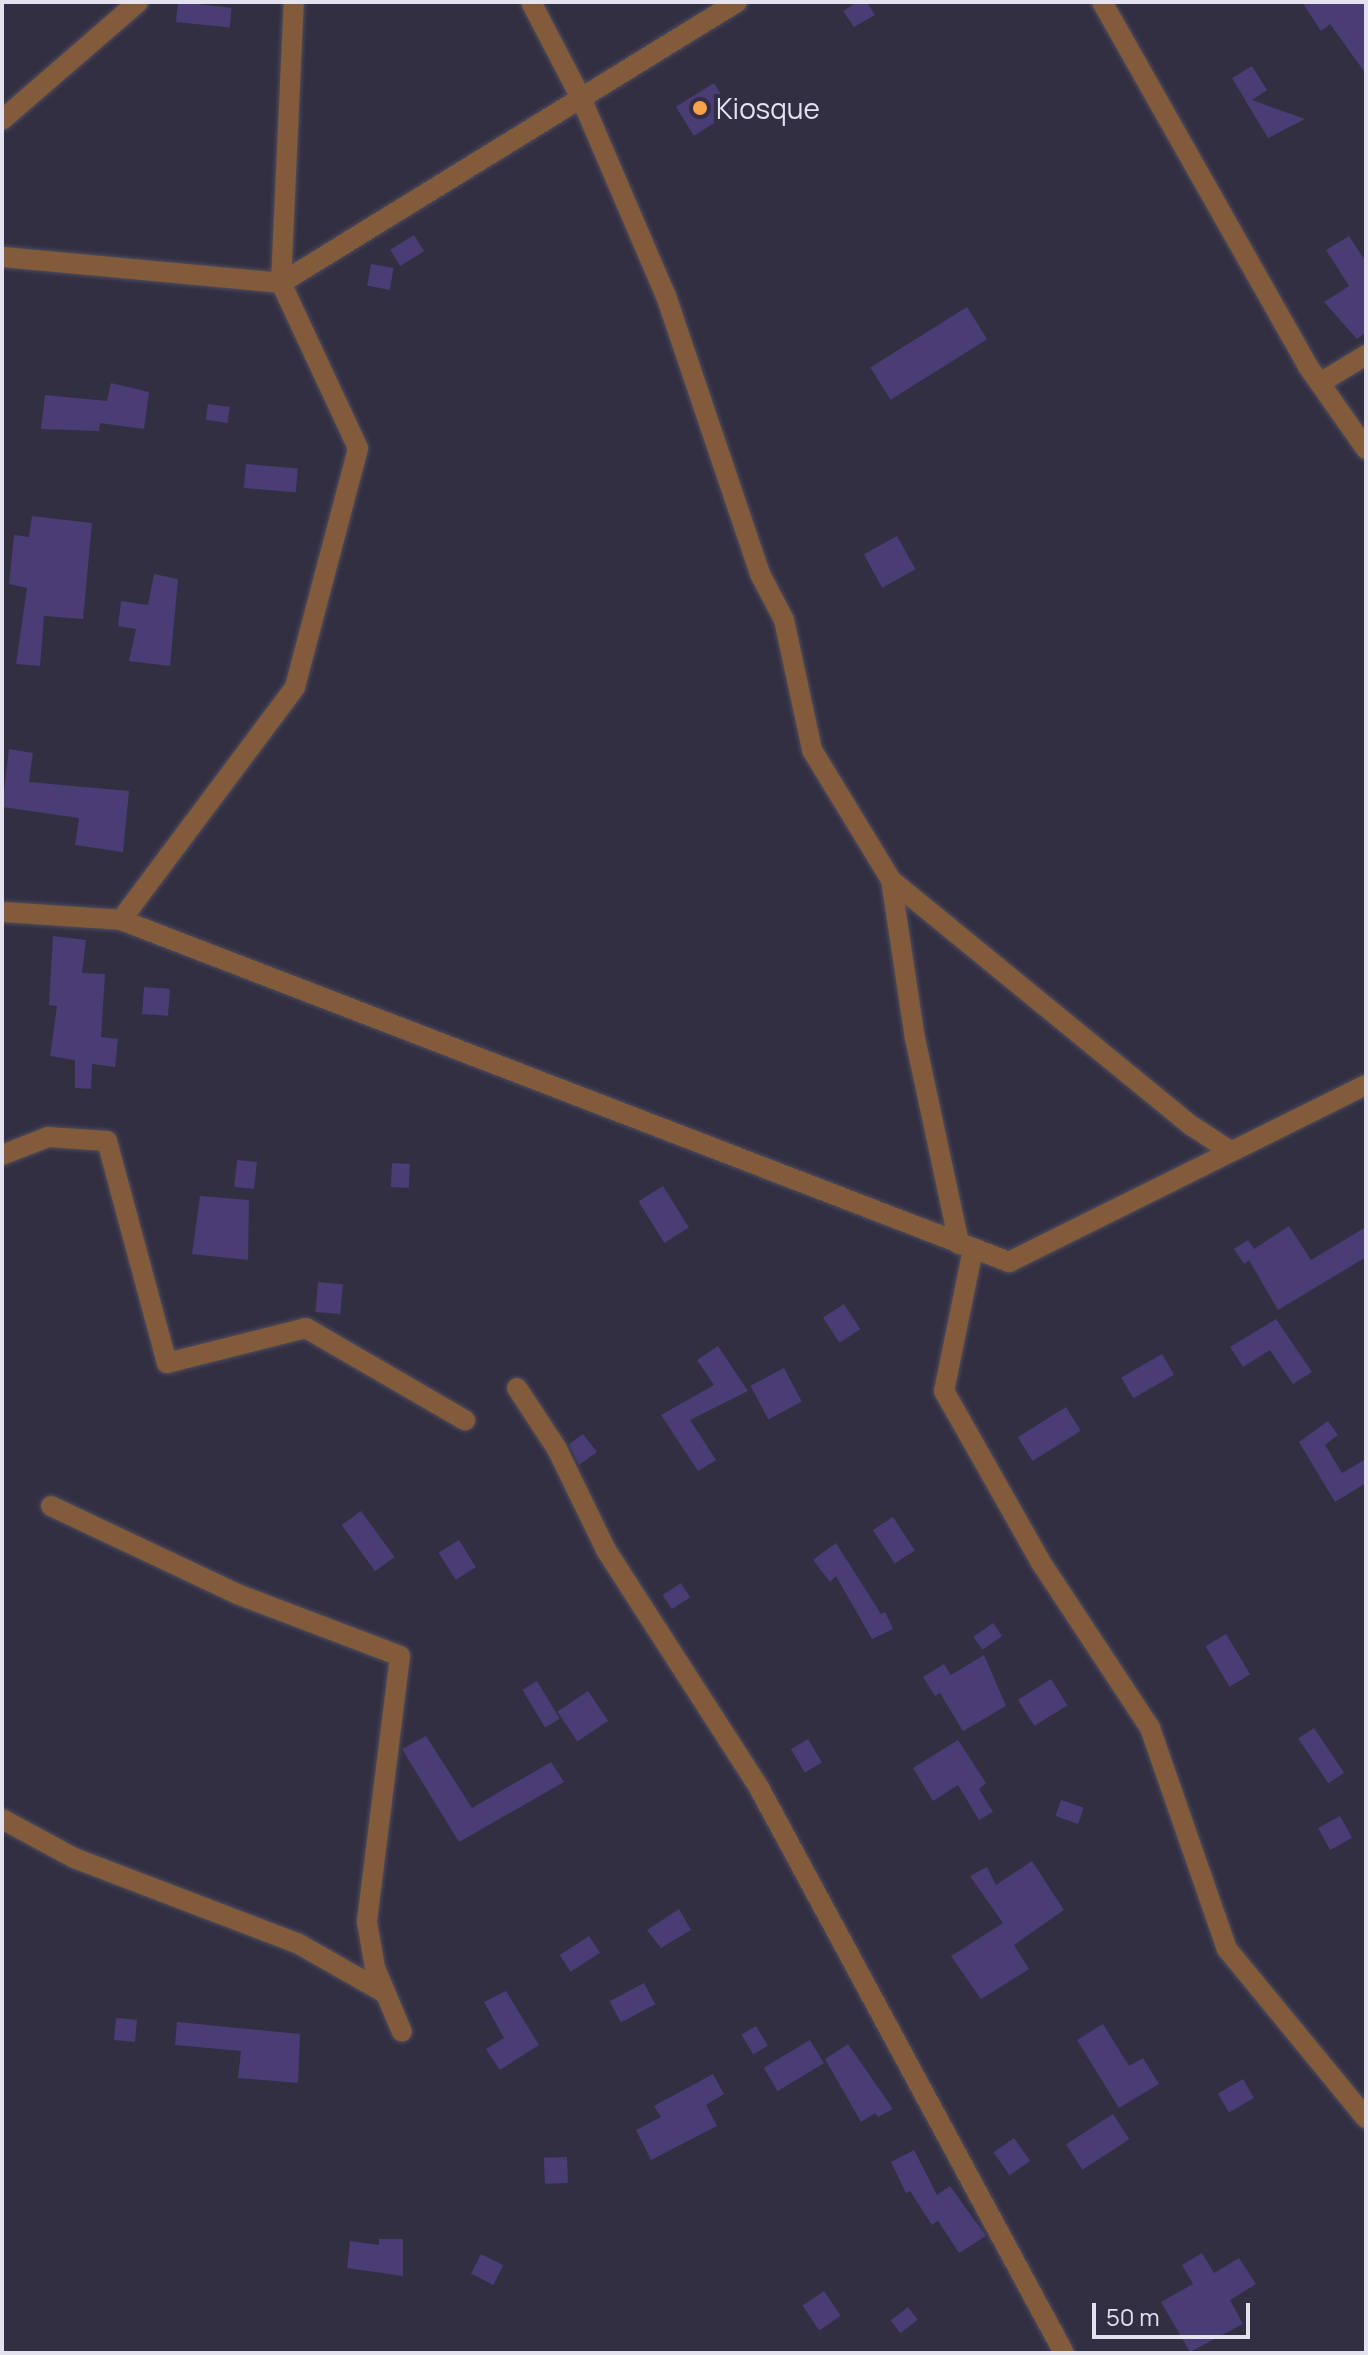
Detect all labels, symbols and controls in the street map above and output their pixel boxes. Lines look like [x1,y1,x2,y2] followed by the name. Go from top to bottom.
[716,91,820,125] place label: Kiosque
[691,99,709,117] marker: Kiosque
[1096,2287,1254,2337] scale bar
[1106,2300,1160,2333] text: 50 m

